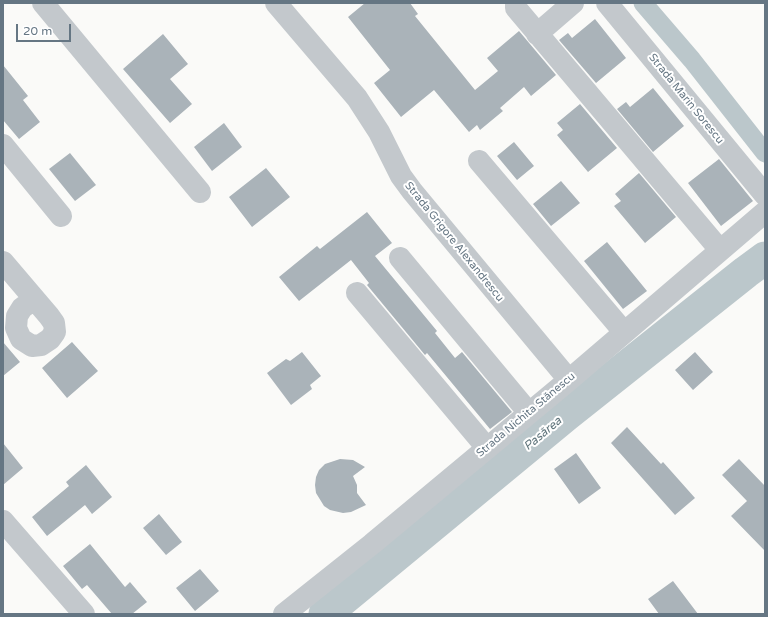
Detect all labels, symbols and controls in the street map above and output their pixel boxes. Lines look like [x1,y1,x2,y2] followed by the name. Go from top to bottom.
[18,16,73,42] scale bar
[23,24,52,38] text: 20 m
[646,51,726,147] street label: Strada Marin Sorescu
[402,180,506,304] street label: Strada Grigore Alexandrescu
[474,370,578,460] street label: Strada Nichita Stănescu
[521,414,565,454] water label: Pasărea

